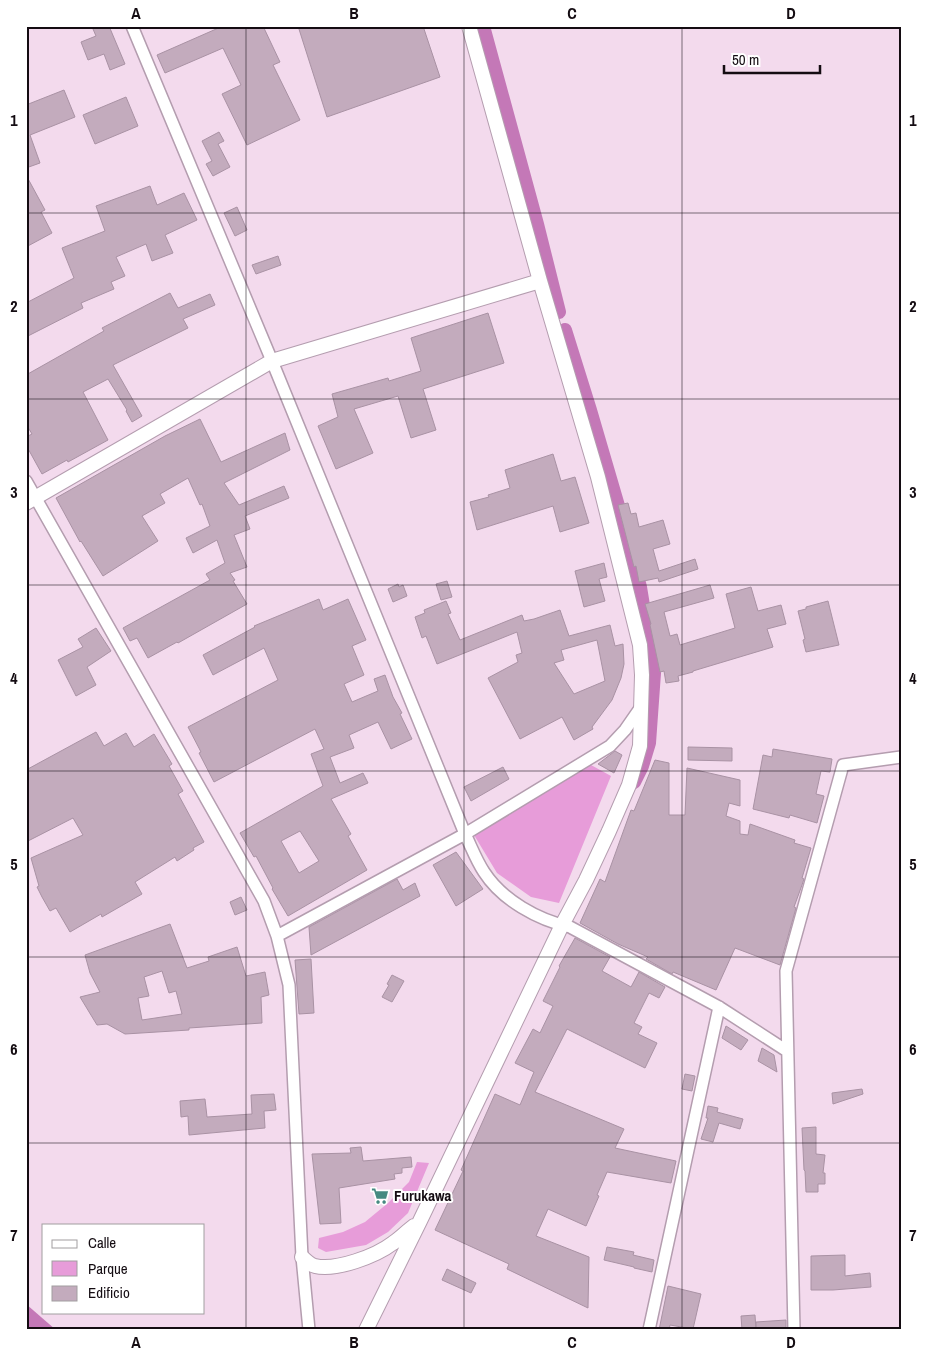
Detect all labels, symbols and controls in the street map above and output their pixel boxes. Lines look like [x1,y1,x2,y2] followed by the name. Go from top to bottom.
[131,2,141,24] text: A
[349,2,359,24] text: B
[567,2,577,24] text: C
[786,2,796,24] text: D
[724,42,821,74] scale bar
[732,49,759,70] text: 50 m
[10,109,18,131] text: 1
[909,109,917,131] text: 1
[10,295,18,317] text: 2
[909,295,917,317] text: 2
[10,481,18,503] text: 3
[909,481,917,503] text: 3
[10,667,18,689] text: 4
[909,667,917,689] text: 4
[10,853,18,875] text: 5
[909,853,917,875] text: 5
[10,1038,18,1060] text: 6
[909,1038,917,1060] text: 6
[394,1185,452,1206] place label: Furukawa
[370,1186,390,1206] supermarket icon: Furukawa
[10,1224,18,1246] text: 7
[42,1224,205,1314] legend
[909,1224,917,1246] text: 7
[88,1232,116,1253] text: Calle
[88,1258,128,1279] text: Parque
[88,1282,130,1303] text: Edificio
[131,1331,141,1353] text: A
[349,1331,359,1353] text: B
[567,1331,577,1353] text: C
[786,1331,796,1353] text: D

